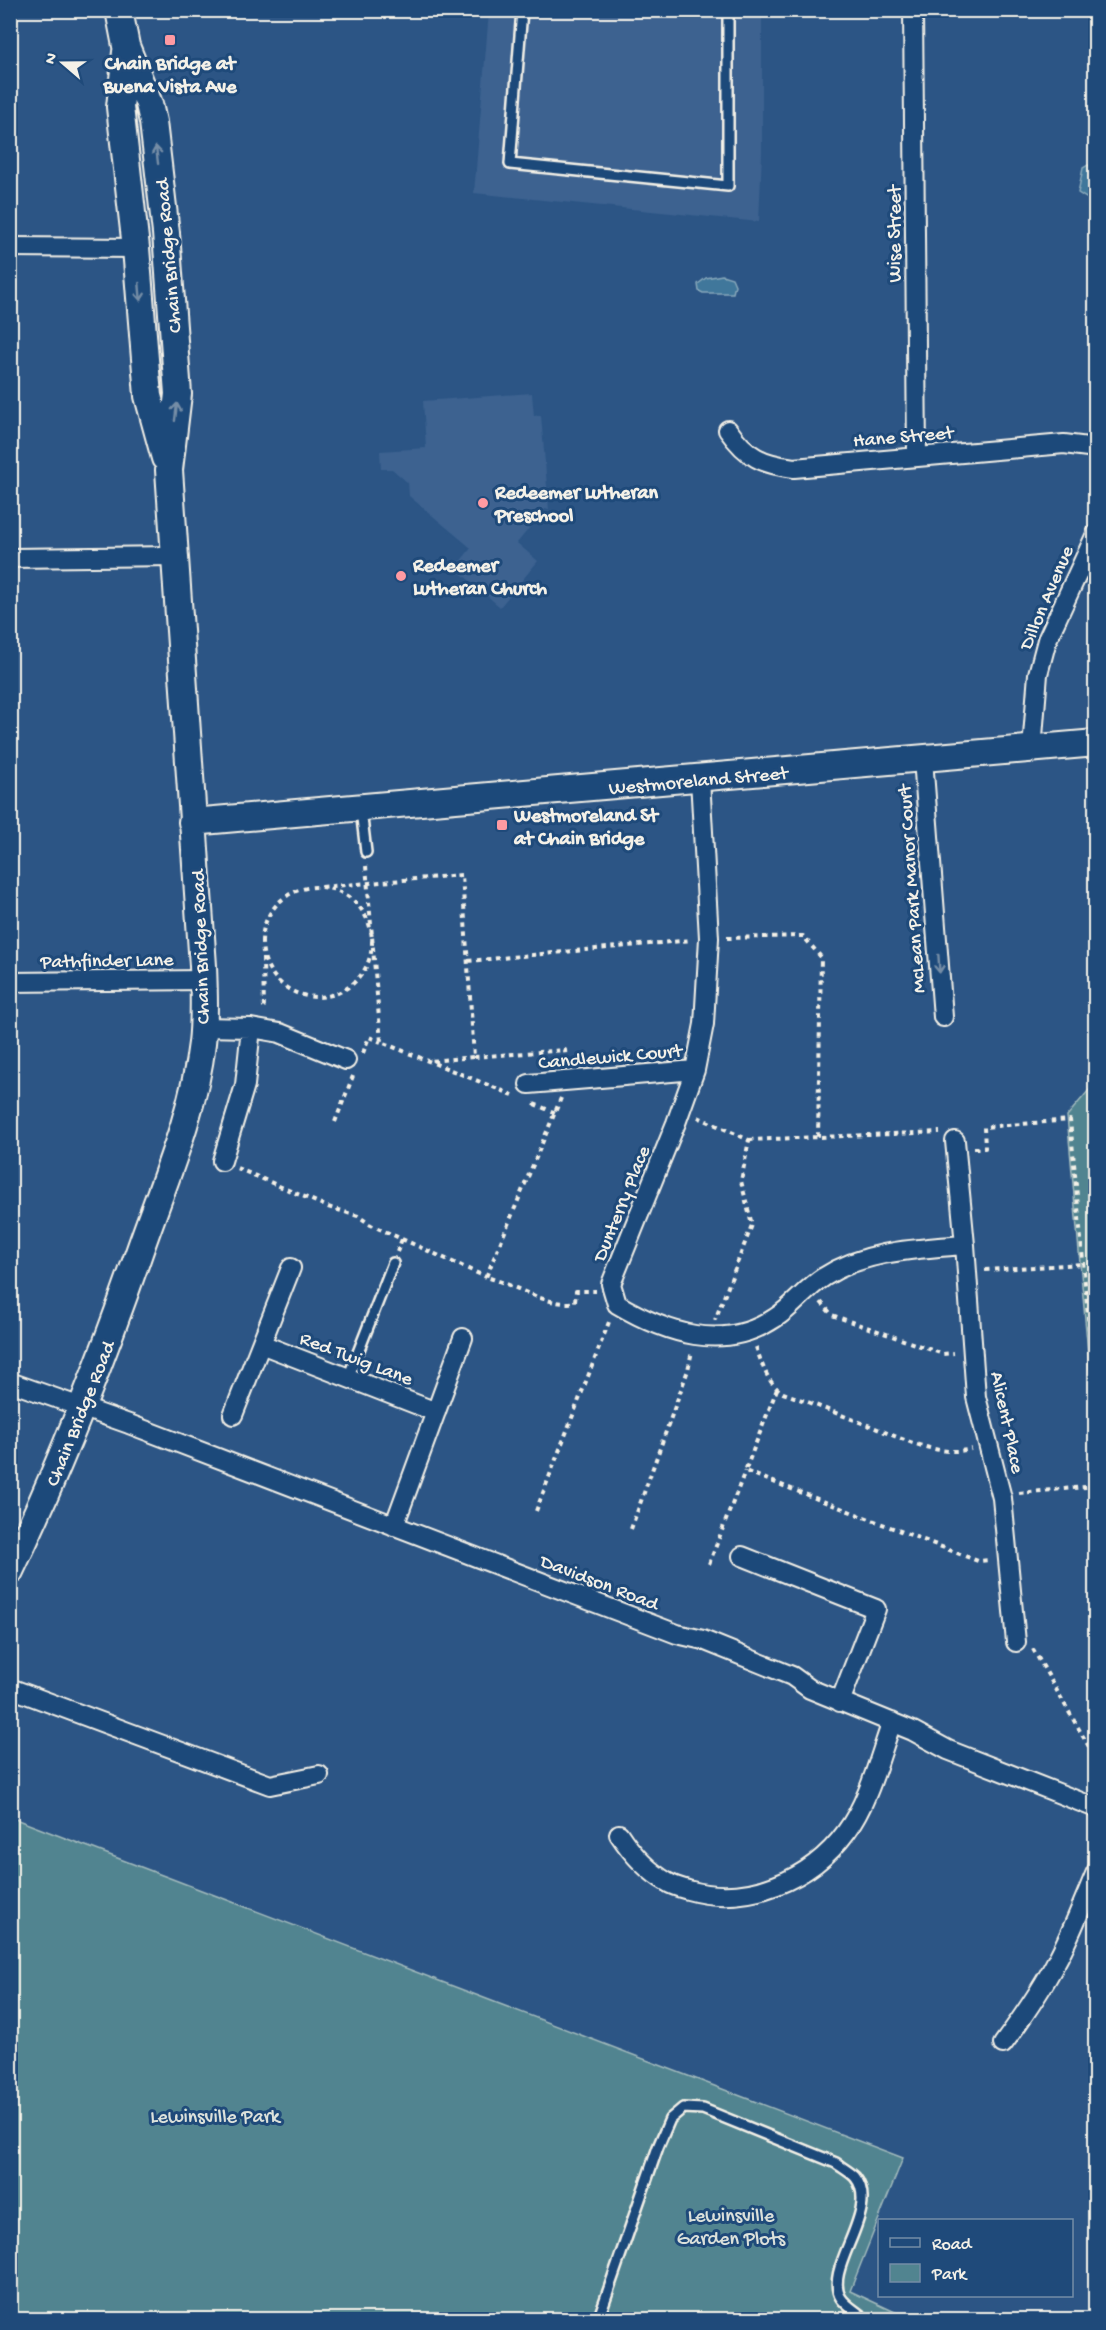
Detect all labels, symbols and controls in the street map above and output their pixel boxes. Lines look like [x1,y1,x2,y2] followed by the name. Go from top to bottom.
[33,33,93,93] north arrow
[163,33,177,47] marker: Chain Bridge at Buena Vista Ave
[41,50,63,67] text: N
[102,54,237,100] place label: Chain Bridge at Buena Vista Ave
[151,145,162,165] one-way arrow
[152,175,189,334] street label: Chain Bridge Road
[885,184,908,283] street label: Wise Street
[135,282,146,302] one-way arrow
[171,402,182,422] one-way arrow
[852,422,956,454] street label: Hane Street
[494,483,659,529] place label: Redeemer Lutheran Preschool
[476,496,490,510] marker: Redeemer Lutheran Preschool
[1015,542,1081,656] street label: Dillon Avenue
[412,556,547,602] place label: Redeemer Lutheran Church
[394,569,408,583] marker: Redeemer Lutheran Church
[608,763,791,802] street label: Westmoreland Street
[895,782,932,994] street label: McLean Park Manor Court
[513,806,660,852] place label: Westmoreland St at Chain Bridge
[495,818,509,832] marker: Westmoreland St at Chain Bridge
[188,867,217,1025] street label: Chain Bridge Road
[39,950,174,975] street label: Pathfinder Lane
[934,953,945,973] one-way arrow
[538,1041,685,1076] street label: Candlewick Court
[589,1142,657,1267] street label: Dunterry Place
[296,1328,416,1393] street label: Red Twig Lane
[43,1336,123,1490] street label: Chain Bridge Road
[984,1370,1028,1477] street label: Alicent Place
[535,1550,663,1618] street label: Davidson Road
[150,2107,282,2130] park label: Lewinsville Park
[677,2206,786,2252] park label: Lewinsville Garden Plots
[878,2219,1073,2297] legend
[932,2235,973,2256] text: Road
[931,2265,968,2286] text: Park

